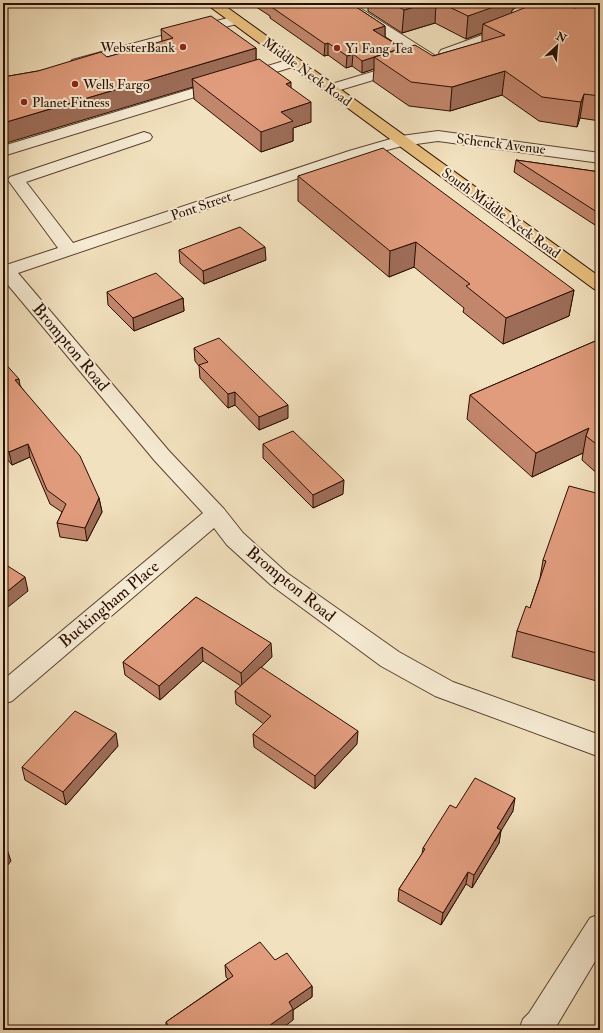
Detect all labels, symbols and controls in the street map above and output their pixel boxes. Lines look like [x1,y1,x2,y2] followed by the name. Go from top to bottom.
[537,26,577,66] north arrow
[553,29,569,46] text: N
[259,34,355,110] street label: Middle Neck Road
[99,39,175,56] place label: WebsterBank
[345,40,413,57] place label: Yi Fang Tea
[178,42,188,52] marker: WebsterBank
[332,43,342,53] marker: Yi Fang Tea
[82,76,150,93] place label: Wells Fargo
[70,79,80,89] marker: Wells Fargo
[32,94,110,111] place label: Planet Fitness
[19,97,29,107] marker: Planet Fitness
[455,130,547,158] street label: Schenck Avenue
[438,164,564,262] street label: South Middle Neck Road
[168,188,234,224] street label: Pont Street
[27,299,114,397] street label: Brompton Road
[241,542,340,628] street label: Brompton Road
[55,556,163,652] street label: Buckingham Place

